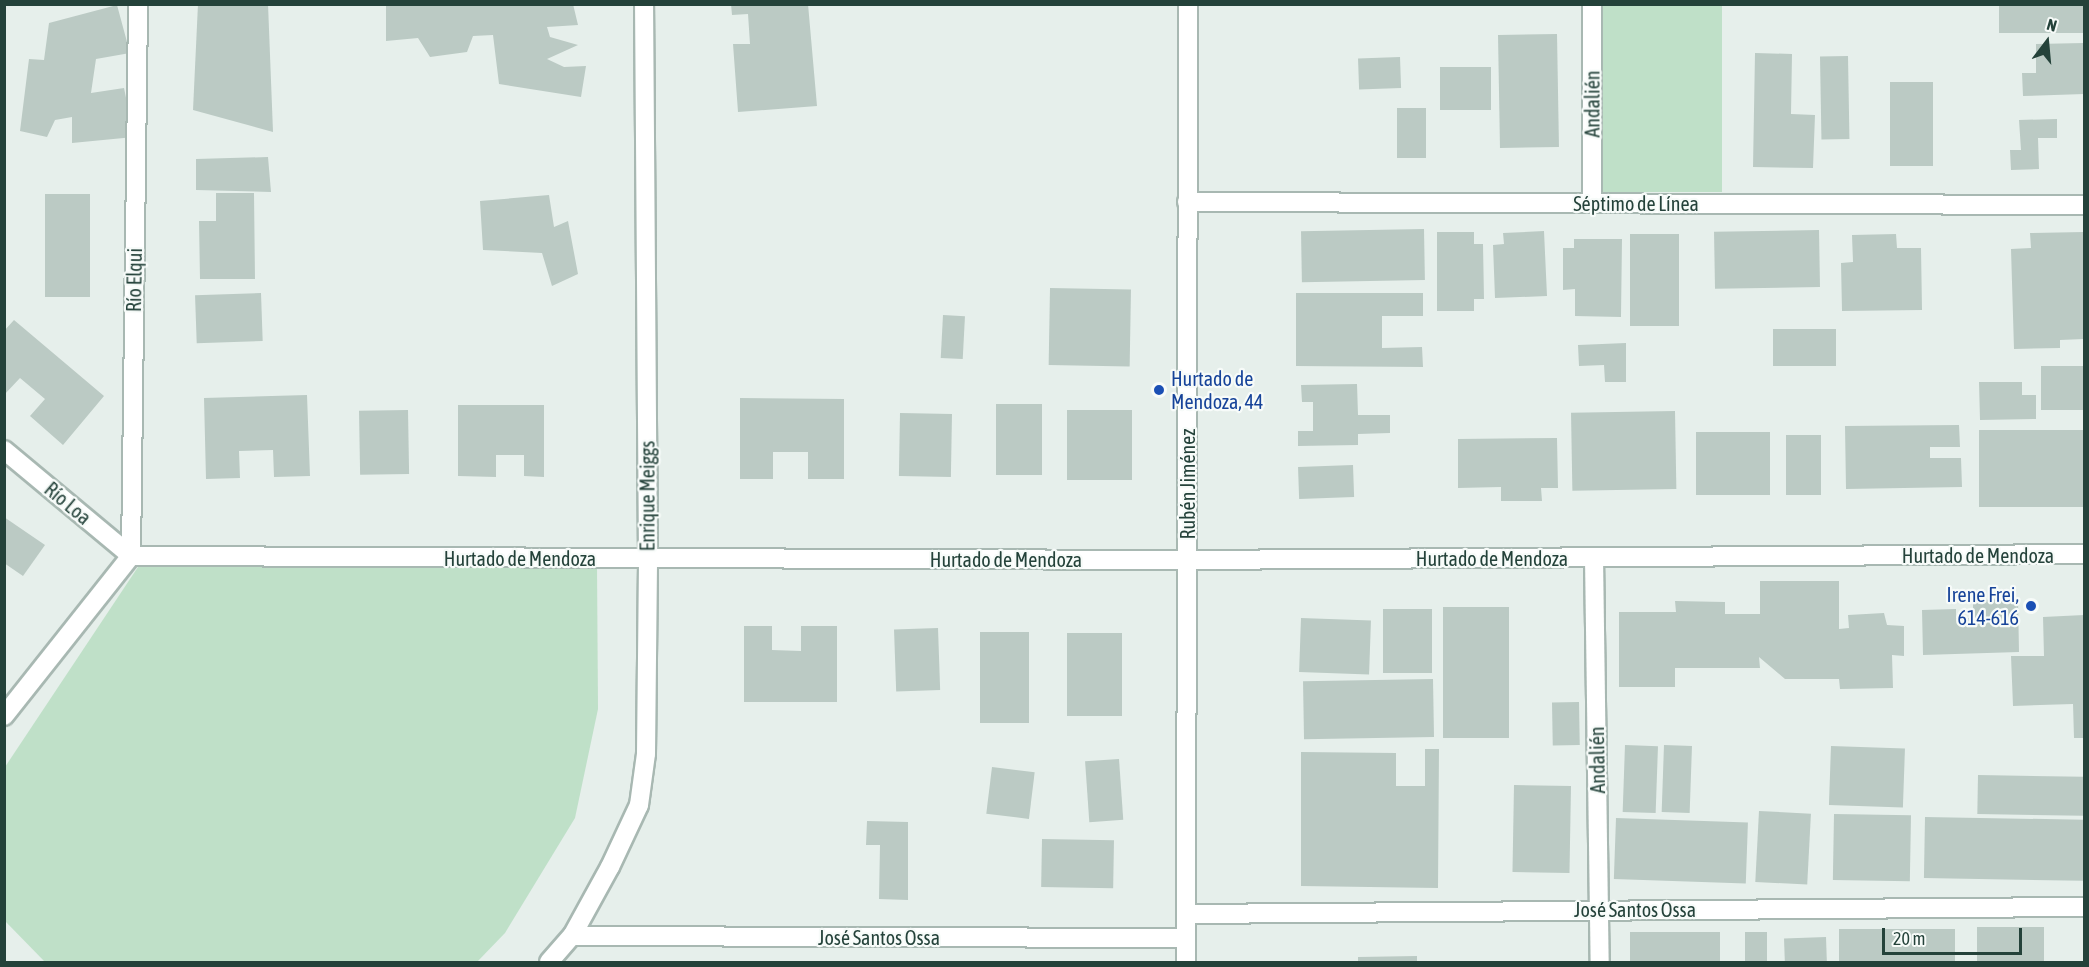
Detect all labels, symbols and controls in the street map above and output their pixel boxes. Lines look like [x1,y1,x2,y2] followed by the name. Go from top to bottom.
[2017,12,2077,72] north arrow
[2045,15,2059,35] text: N
[1580,71,1604,137] street label: Andalién
[1573,191,1699,215] street label: Séptimo de Línea
[121,248,147,312] street label: Río Elqui
[1171,366,1263,413] place label: Hurtado de Mendoza, 44
[1152,383,1166,397] marker: Hurtado de Mendoza, 44
[1175,428,1199,540] street label: Rubén Jiménez
[635,441,659,551] street label: Enrique Meiggs
[40,477,96,529] street label: Río Loa
[1902,543,2054,567] street label: Hurtado de Mendoza
[444,546,596,570] street label: Hurtado de Mendoza
[1416,546,1568,570] street label: Hurtado de Mendoza
[930,547,1082,571] street label: Hurtado de Mendoza
[1947,582,2019,629] place label: Irene Frei, 614-616
[2024,599,2038,613] marker: Irene Frei, 614-616
[1584,726,1610,794] street label: Andalién
[1574,897,1696,921] street label: José Santos Ossa
[1885,916,2024,954] scale bar
[818,925,940,949] street label: José Santos Ossa
[1893,928,1925,949] text: 20 m

